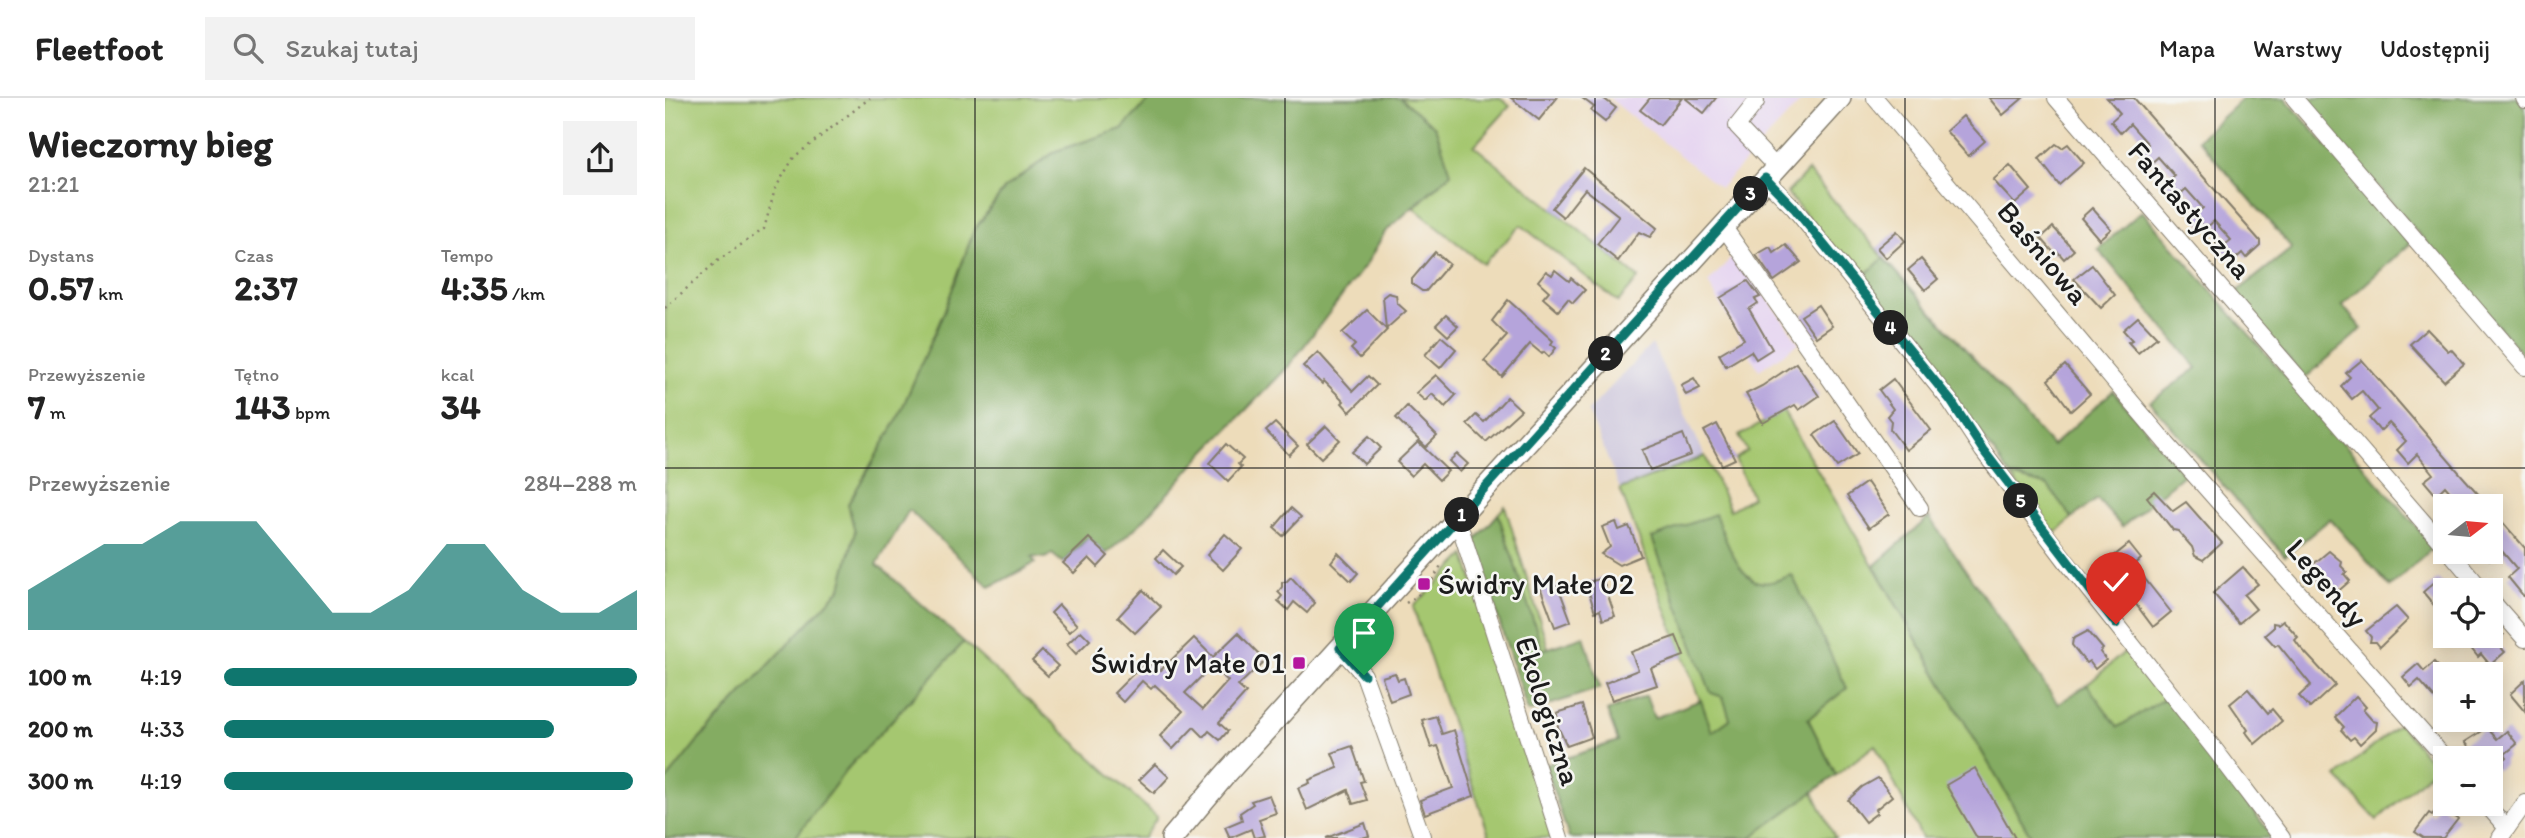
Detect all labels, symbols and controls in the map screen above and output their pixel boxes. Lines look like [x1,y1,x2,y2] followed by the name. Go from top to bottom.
[205,17,695,80] search box
[35,29,163,68] text: Fleetfoot
[229,29,267,67] icon: search
[285,32,419,64] text: Szukaj tutaj
[2159,34,2215,63] text: Mapa
[2253,34,2342,63] text: Warstwy
[2380,34,2490,63] text: Udostępnij
[28,121,273,167] text: Wieczorny bieg
[563,121,637,195] button: share
[2120,133,2261,287] street label: Fantastyczna
[28,170,79,198] text: 21:21
[1733,176,1769,212] pin: 3
[1745,182,1756,205] text: 3
[1989,193,2098,312] street label: Baśniowa
[28,244,94,267] text: Dystans
[234,244,274,267] text: Czas
[441,244,494,267] text: Tempo
[28,267,94,309] text: 0.57
[234,267,298,309] text: 2:37
[441,267,508,309] text: 4:35
[94,282,123,305] text: km
[508,282,545,305] text: /km
[1873,310,1909,345] pin: 4
[1885,316,1896,339] text: 4
[1588,336,1623,372] pin: 2
[1601,342,1611,365] text: 2
[28,363,146,386] text: Przewyższenie
[234,363,279,386] text: Tętno
[441,363,474,386] text: kcal
[28,386,45,428] text: 7
[234,386,291,428] text: 143
[441,386,481,428] text: 34
[45,401,66,424] text: m
[291,401,330,424] text: bpm
[28,469,170,497] text: Przewyższenie
[524,469,637,497] text: 284–288 m
[2003,484,2039,518] pin: 5
[2016,489,2025,512] text: 5
[2433,494,2503,564] north arrow
[2433,494,2503,816] map controls
[1445,498,1479,532] pin: 1
[1457,503,1466,526] text: 1
[2279,531,2376,635] street label: Legendy
[2086,552,2146,624] pin
[2097,563,2135,601] icon: check
[1438,565,1634,602] place label: Świdry Małe 02
[1416,576,1432,592] marker: Świdry Małe 02
[2433,578,2503,648] button: locate
[1334,603,1394,675] pin
[1345,614,1383,652] icon: arrive
[1507,632,1590,790] street label: Ekologiczna
[1091,644,1285,681] place label: Świdry Małe 01
[1291,655,1307,671] marker: Świdry Małe 01
[2433,662,2503,732] button: +
[28,663,92,691] text: 100 m
[140,663,182,691] text: 4:19
[28,715,93,743] text: 200 m
[140,715,185,743] text: 4:33
[2433,746,2503,816] button: −
[28,767,93,795] text: 300 m
[140,767,182,795] text: 4:19

